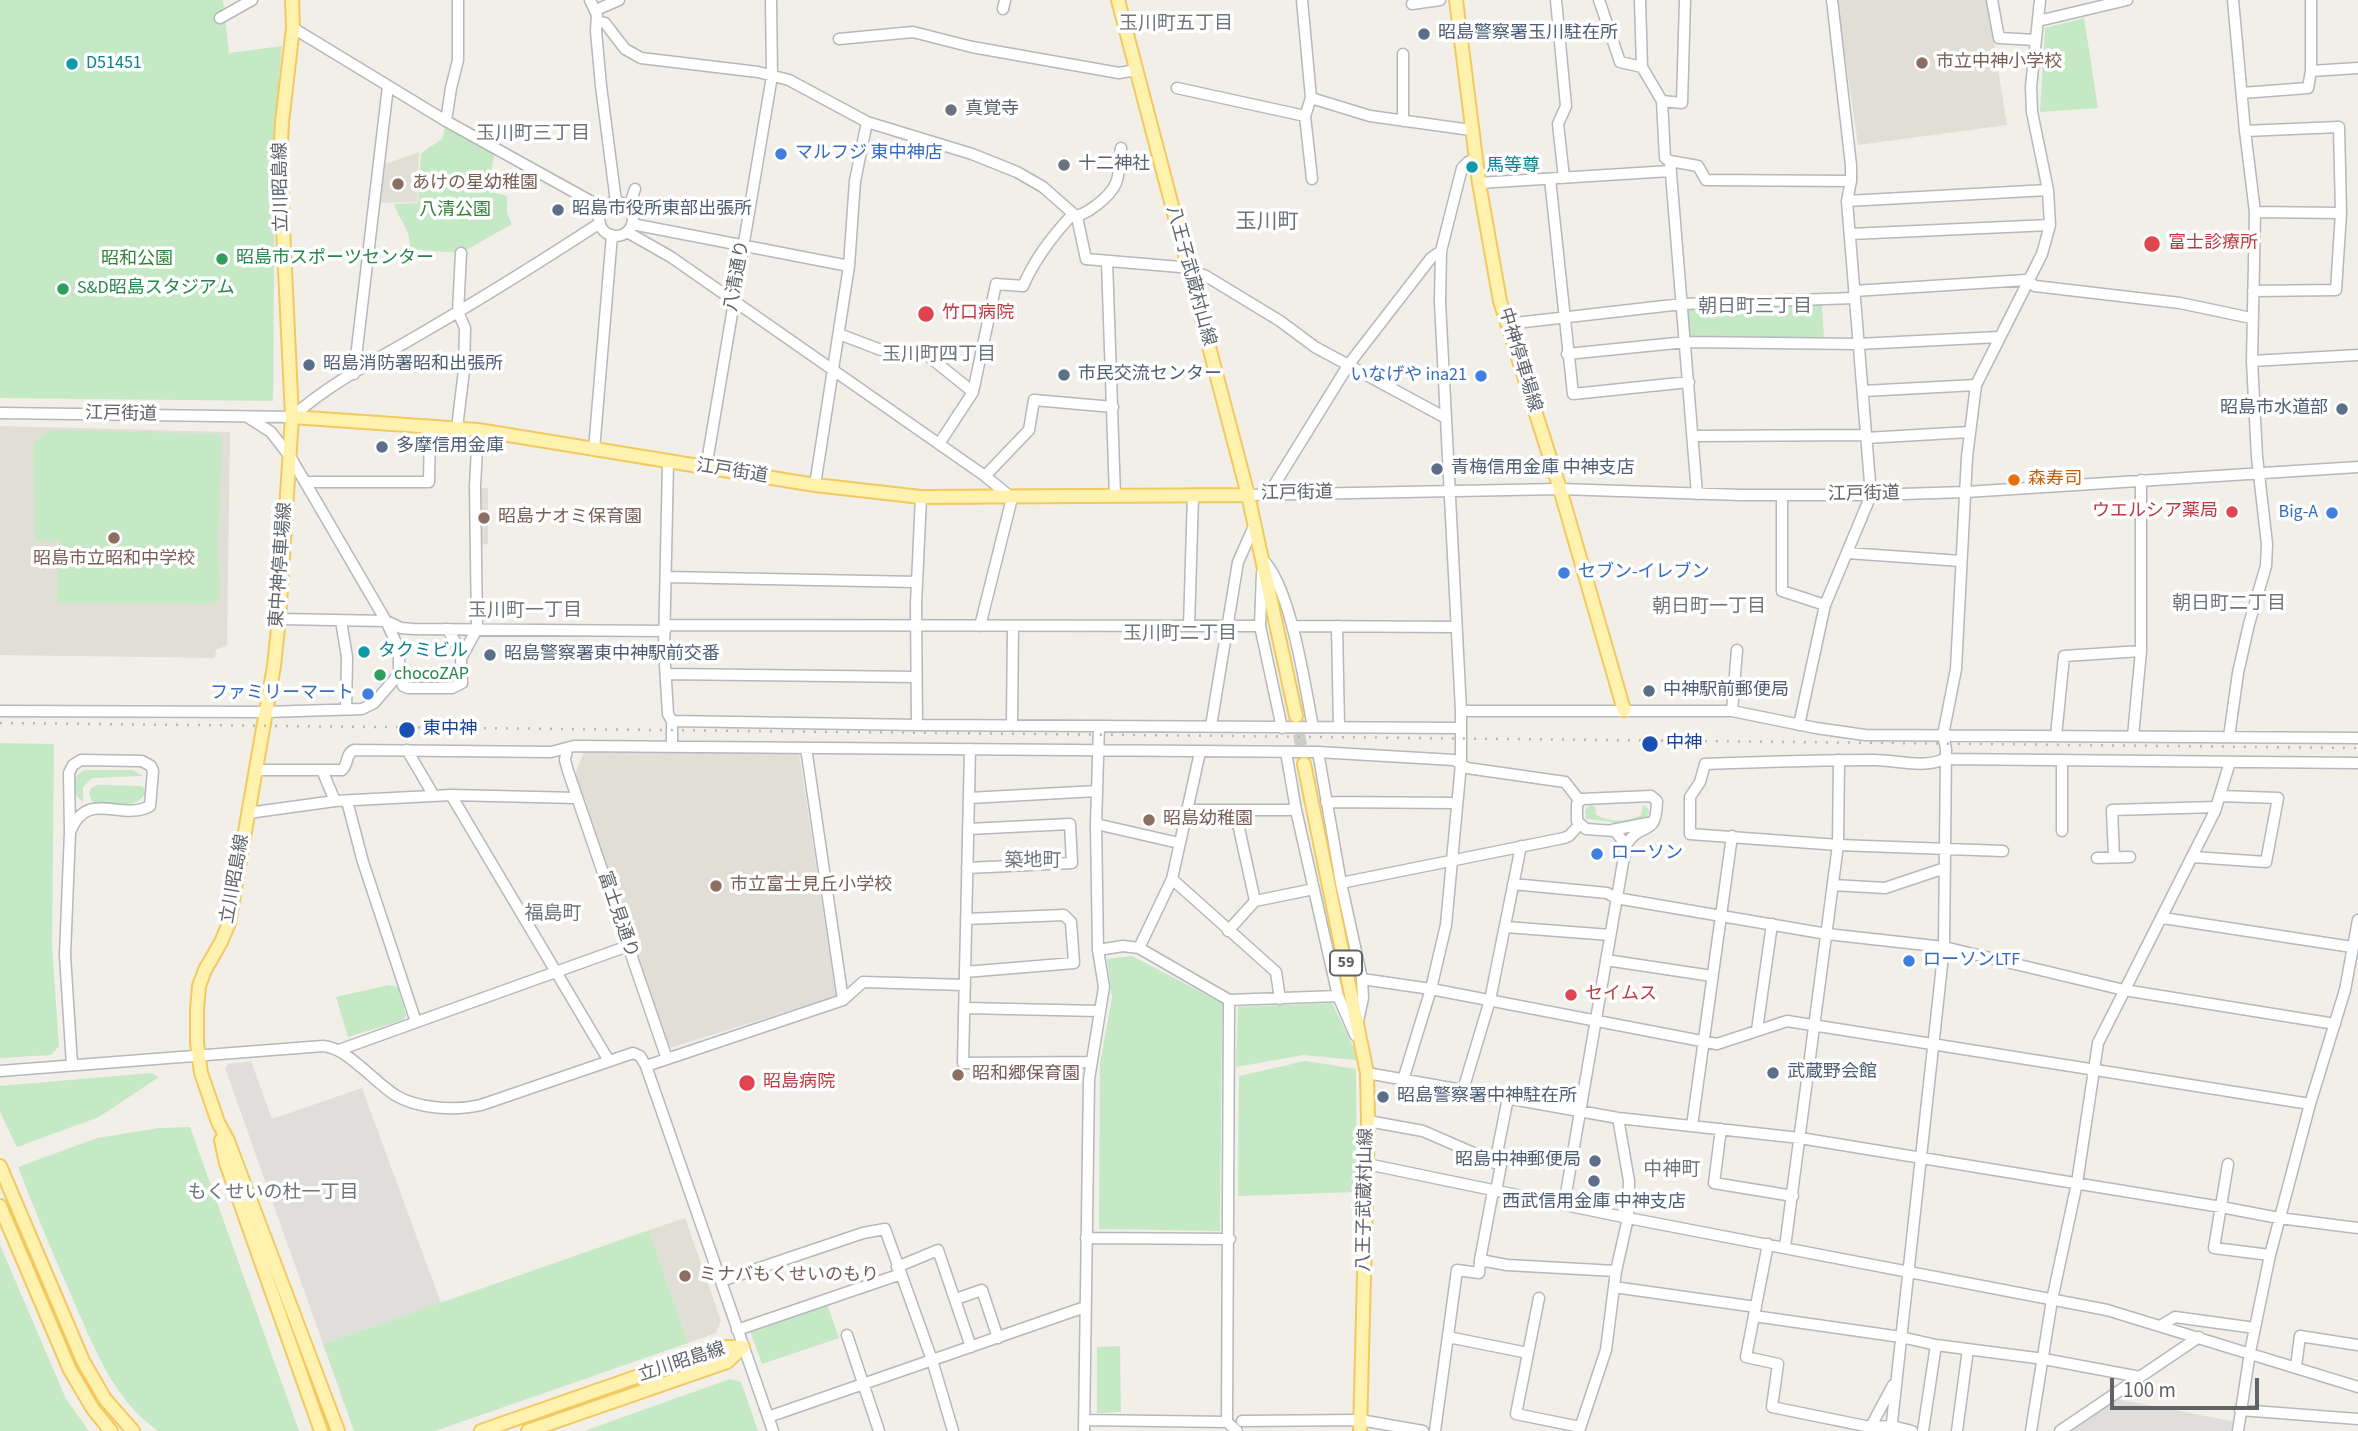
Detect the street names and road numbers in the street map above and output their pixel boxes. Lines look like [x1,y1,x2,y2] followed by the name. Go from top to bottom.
[270,142,294,232] street label: 立川昭島線
[1161,204,1219,348] street label: 八王子武蔵村山線
[721,239,755,313] street label: 八清通り
[1493,305,1545,415] street label: 中神停車場線
[85,404,157,426] street label: 江戸街道
[695,456,769,488] street label: 江戸街道
[1261,483,1333,505] street label: 江戸街道
[1828,484,1900,506] street label: 江戸街道
[267,501,297,629] street label: 東中神停車場線
[218,833,254,925] street label: 立川昭島線
[592,869,642,961] street label: 富士見通り
[1330,951,1362,976] road number: 59
[1354,1128,1378,1272] street label: 八王子武蔵村山線
[636,1339,728,1387] street label: 立川昭島線

